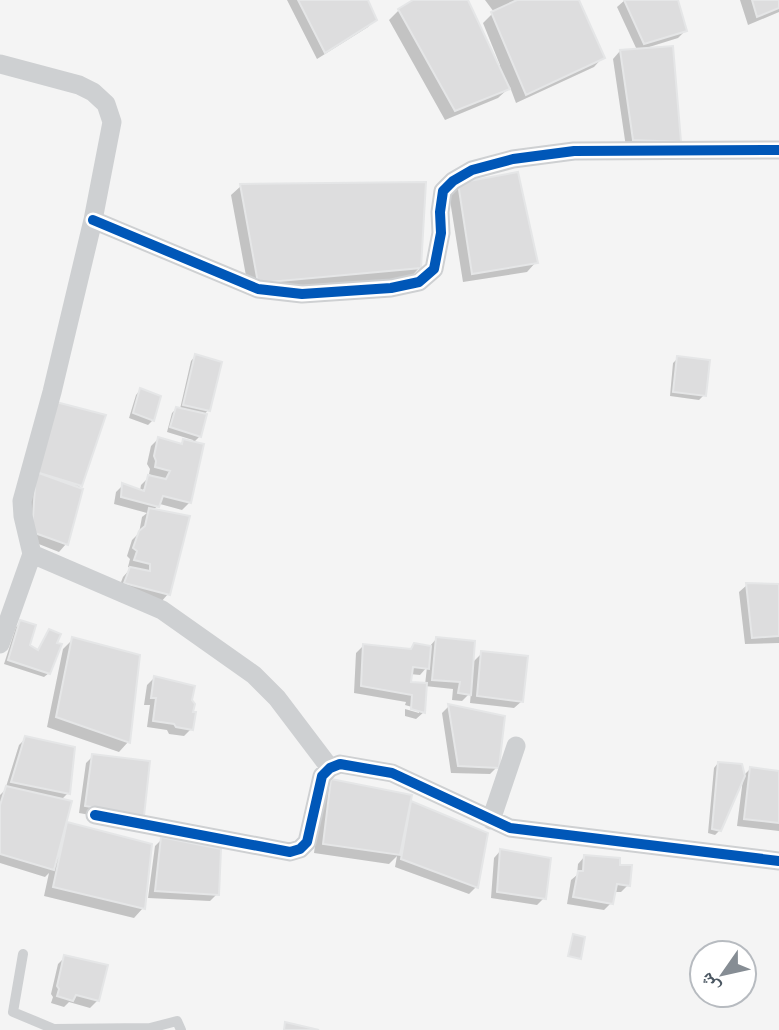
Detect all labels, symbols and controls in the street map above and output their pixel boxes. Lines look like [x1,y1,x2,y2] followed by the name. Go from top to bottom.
[688,939,758,1009] north arrow
[694,968,724,998] text: ش

